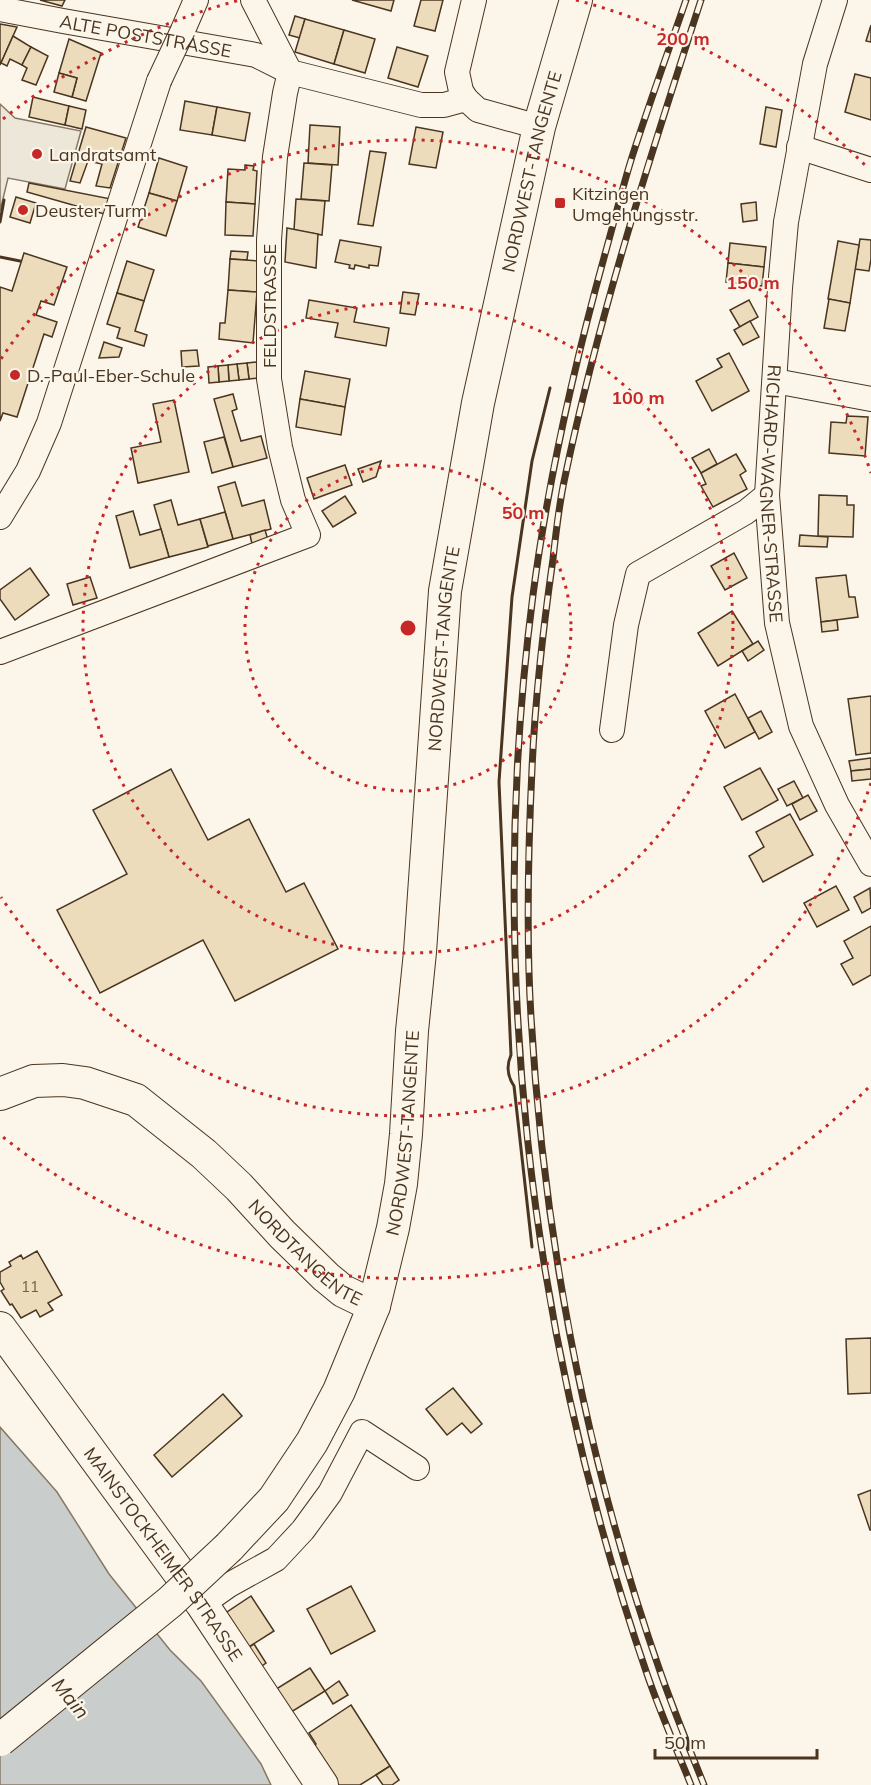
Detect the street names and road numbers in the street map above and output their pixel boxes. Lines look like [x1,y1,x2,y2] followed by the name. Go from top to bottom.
[58,9,233,62] street label: ALTE POSTSTRASSE
[496,68,566,274] street label: NORDWEST-TANGENTE
[258,244,281,368] street label: FELDSTRASSE
[755,364,788,623] street label: RICHARD-WAGNER-STRASSE
[422,544,464,752] street label: NORDWEST-TANGENTE
[380,1030,424,1238] street label: NORDWEST-TANGENTE
[244,1194,366,1310] street label: NORDTANGENTE
[79,1442,248,1665] street label: MAINSTOCKHEIMER STRASSE

